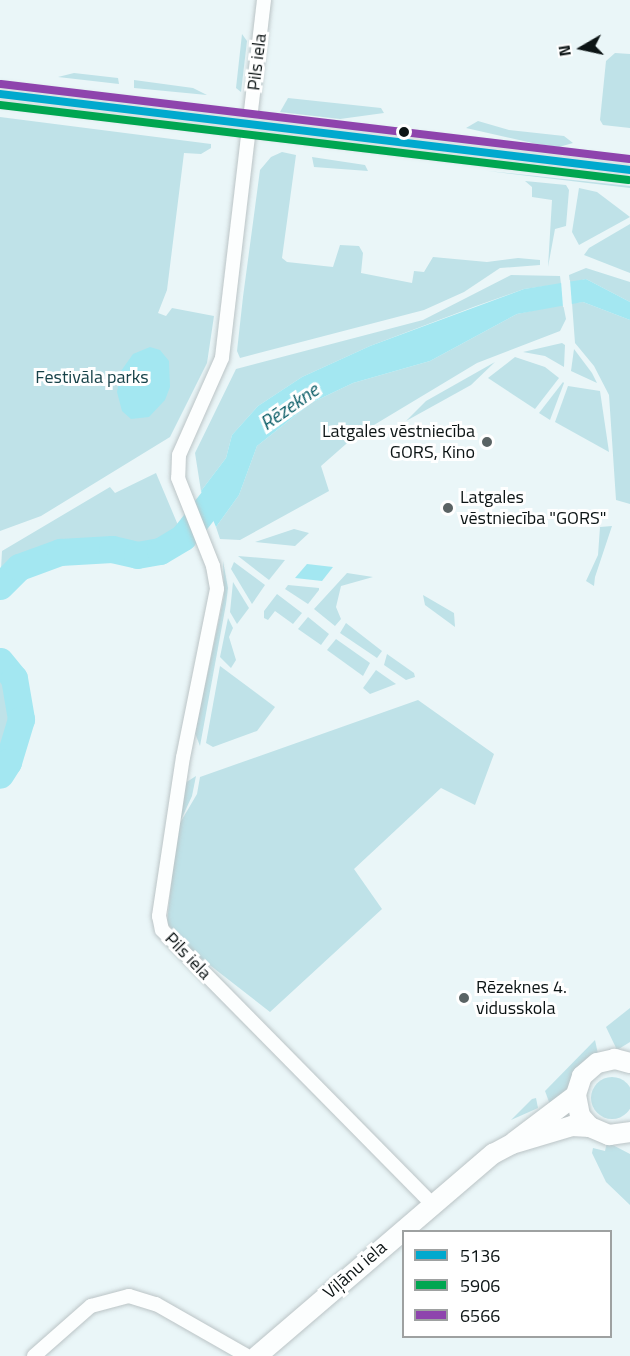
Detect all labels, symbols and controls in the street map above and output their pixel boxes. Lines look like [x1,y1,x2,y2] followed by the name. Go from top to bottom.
[552,18,612,78] north arrow
[243,32,271,92] street label: Pils iela
[552,43,577,58] text: N
[398,126,410,138] unlabelled marker
[35,366,149,388] park label: Festivāla parks
[255,377,323,435] water label: Rēzekne
[322,421,475,464] place label: Latgales vēstniecība GORS, Kino
[480,435,494,449] marker: Latgales vēstniecība GORS, Kino
[460,487,606,530] place label: Latgales vēstniecība "GORS"
[441,501,455,515] marker: Latgales vēstniecība "GORS"
[160,928,216,984] street label: Pils iela
[476,977,567,1020] place label: Rēzeknes 4. vidusskola
[457,991,471,1005] marker: Rēzeknes 4. vidusskola
[402,1230,612,1338] legend
[319,1237,391,1303] street label: Viļānu iela
[460,1242,500,1269] text: 5136
[460,1272,500,1299] text: 5906
[460,1302,500,1329] text: 6566

